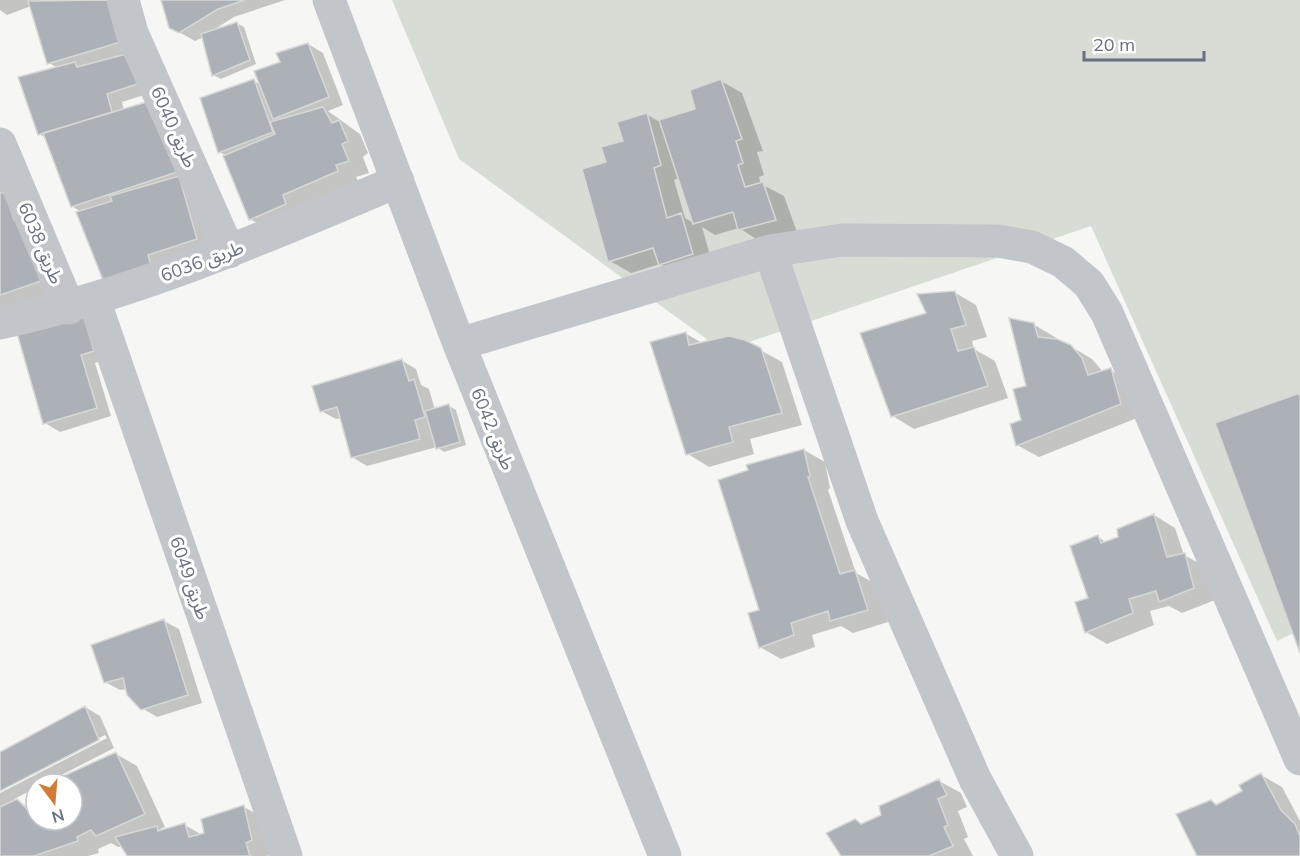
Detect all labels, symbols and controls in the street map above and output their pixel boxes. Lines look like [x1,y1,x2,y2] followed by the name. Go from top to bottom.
[1084,24,1204,62] scale bar
[1093,33,1135,56] text: 20 m
[146,83,202,171] street label: طريق 6040
[13,199,69,287] street label: طريق 6038
[157,235,247,287] street label: طريق 6036
[466,385,520,473] street label: طريق 6042
[165,533,215,623] street label: طريق 6049
[24,772,84,832] north arrow
[50,805,67,828] text: N

